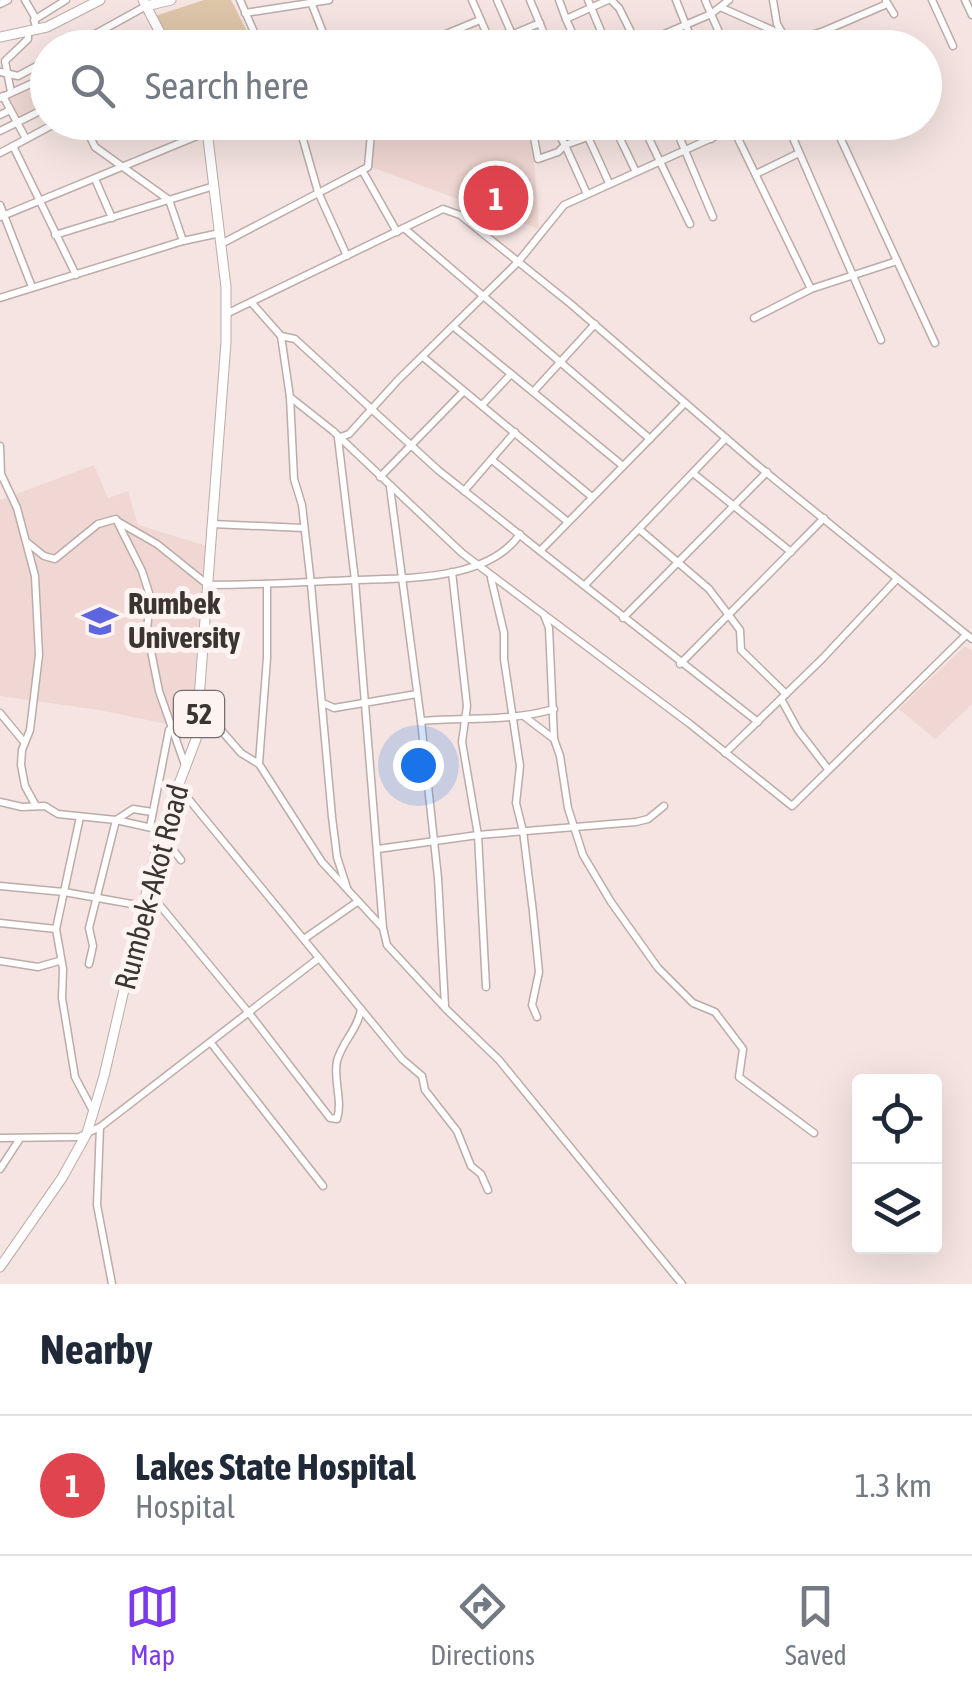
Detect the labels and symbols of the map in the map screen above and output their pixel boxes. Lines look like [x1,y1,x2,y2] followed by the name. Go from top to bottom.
[464,160,528,236] pin: 1
[128,586,241,654] place label: Rumbek University
[81,602,119,640] school or university icon: Rumbek University
[174,691,224,737] road number: 52
[393,740,444,791] your location
[107,780,195,993] street label: Rumbek-Akot Road

